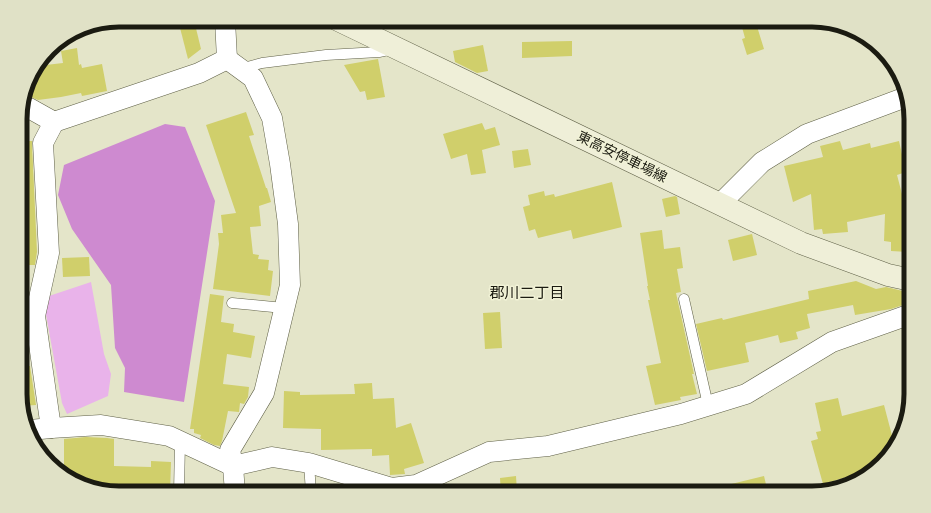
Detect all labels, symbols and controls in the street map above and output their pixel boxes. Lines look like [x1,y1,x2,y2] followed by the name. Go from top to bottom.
[575,129,669,185] street label: 東高安停車場線
[489,285,565,301] district label: 郡川二丁目

